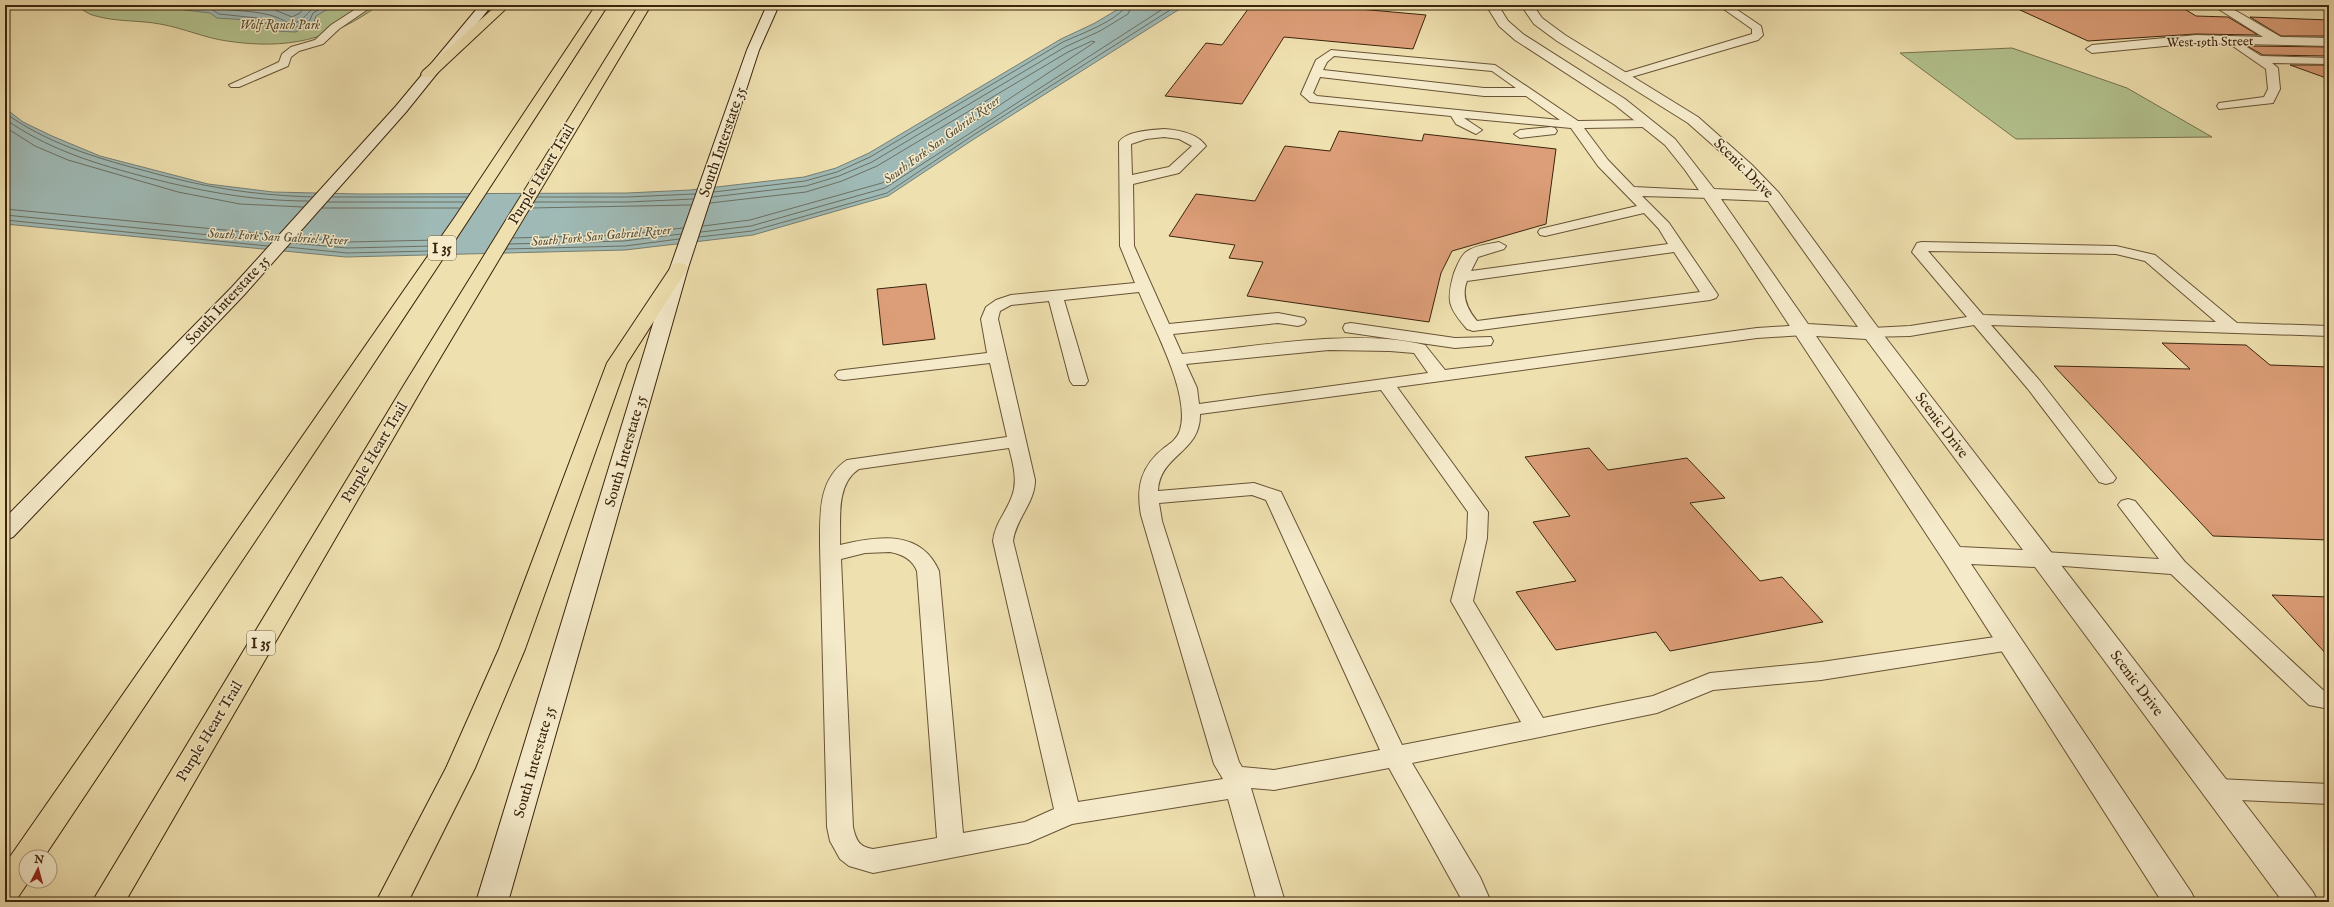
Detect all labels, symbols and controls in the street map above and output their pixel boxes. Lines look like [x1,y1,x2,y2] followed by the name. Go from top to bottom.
[240,17,321,34] park label: Wolf Ranch Park
[2167,33,2254,52] street label: West 19th Street
[695,84,750,200] street label: South Interstate 35
[880,92,1004,188] water label: South Fork San Gabriel River
[504,120,579,228] street label: Purple Heart Trail
[1709,134,1778,203] street label: Scenic Drive
[530,222,672,251] water label: South Fork San Gabriel River
[207,225,349,250] water label: South Fork San Gabriel River
[428,236,456,260] road number: I 35
[181,251,274,349] street label: South Interstate 35
[1911,389,1973,462] street label: Scenic Drive
[600,393,651,509] street label: South Interstate 35
[337,398,412,506] street label: Purple Heart Trail
[247,631,275,655] road number: I 35
[2106,647,2168,720] street label: Scenic Drive
[172,677,247,785] street label: Purple Heart Trail
[509,704,560,820] street label: South Interstate 35
[18,849,58,889] north arrow
[32,852,45,868] text: N

